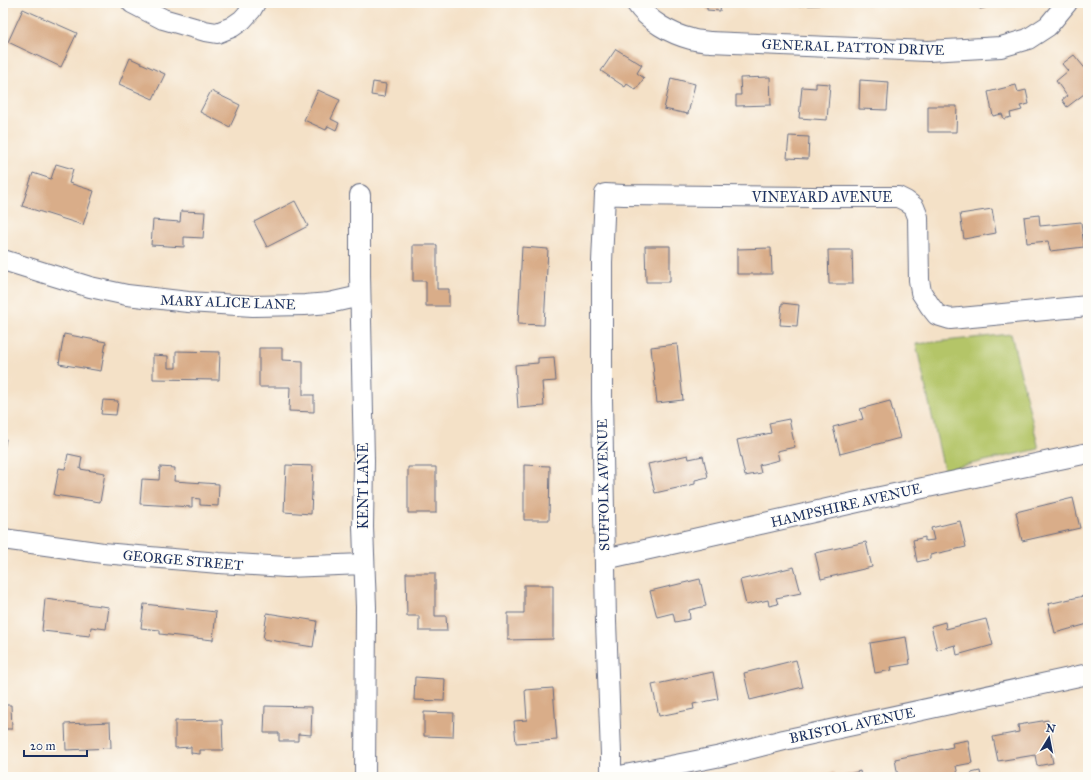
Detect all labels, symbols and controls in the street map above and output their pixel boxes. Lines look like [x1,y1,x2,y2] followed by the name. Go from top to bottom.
[761,36,945,59] street label: GENERAL PATTON DRIVE
[751,189,892,206] street label: VINEYARD AVENUE
[160,292,296,313] street label: MARY ALICE LANE
[594,419,613,551] street label: SUFFOLK AVENUE
[355,443,372,529] street label: KENT LANE
[769,480,923,531] street label: HAMPSHIRE AVENUE
[122,547,244,574] street label: GEORGE STREET
[788,704,916,747] street label: BRISTOL AVENUE
[1029,718,1069,758] north arrow
[1045,721,1057,736] text: N
[24,732,87,758] scale bar
[30,739,56,753] text: 20 m

